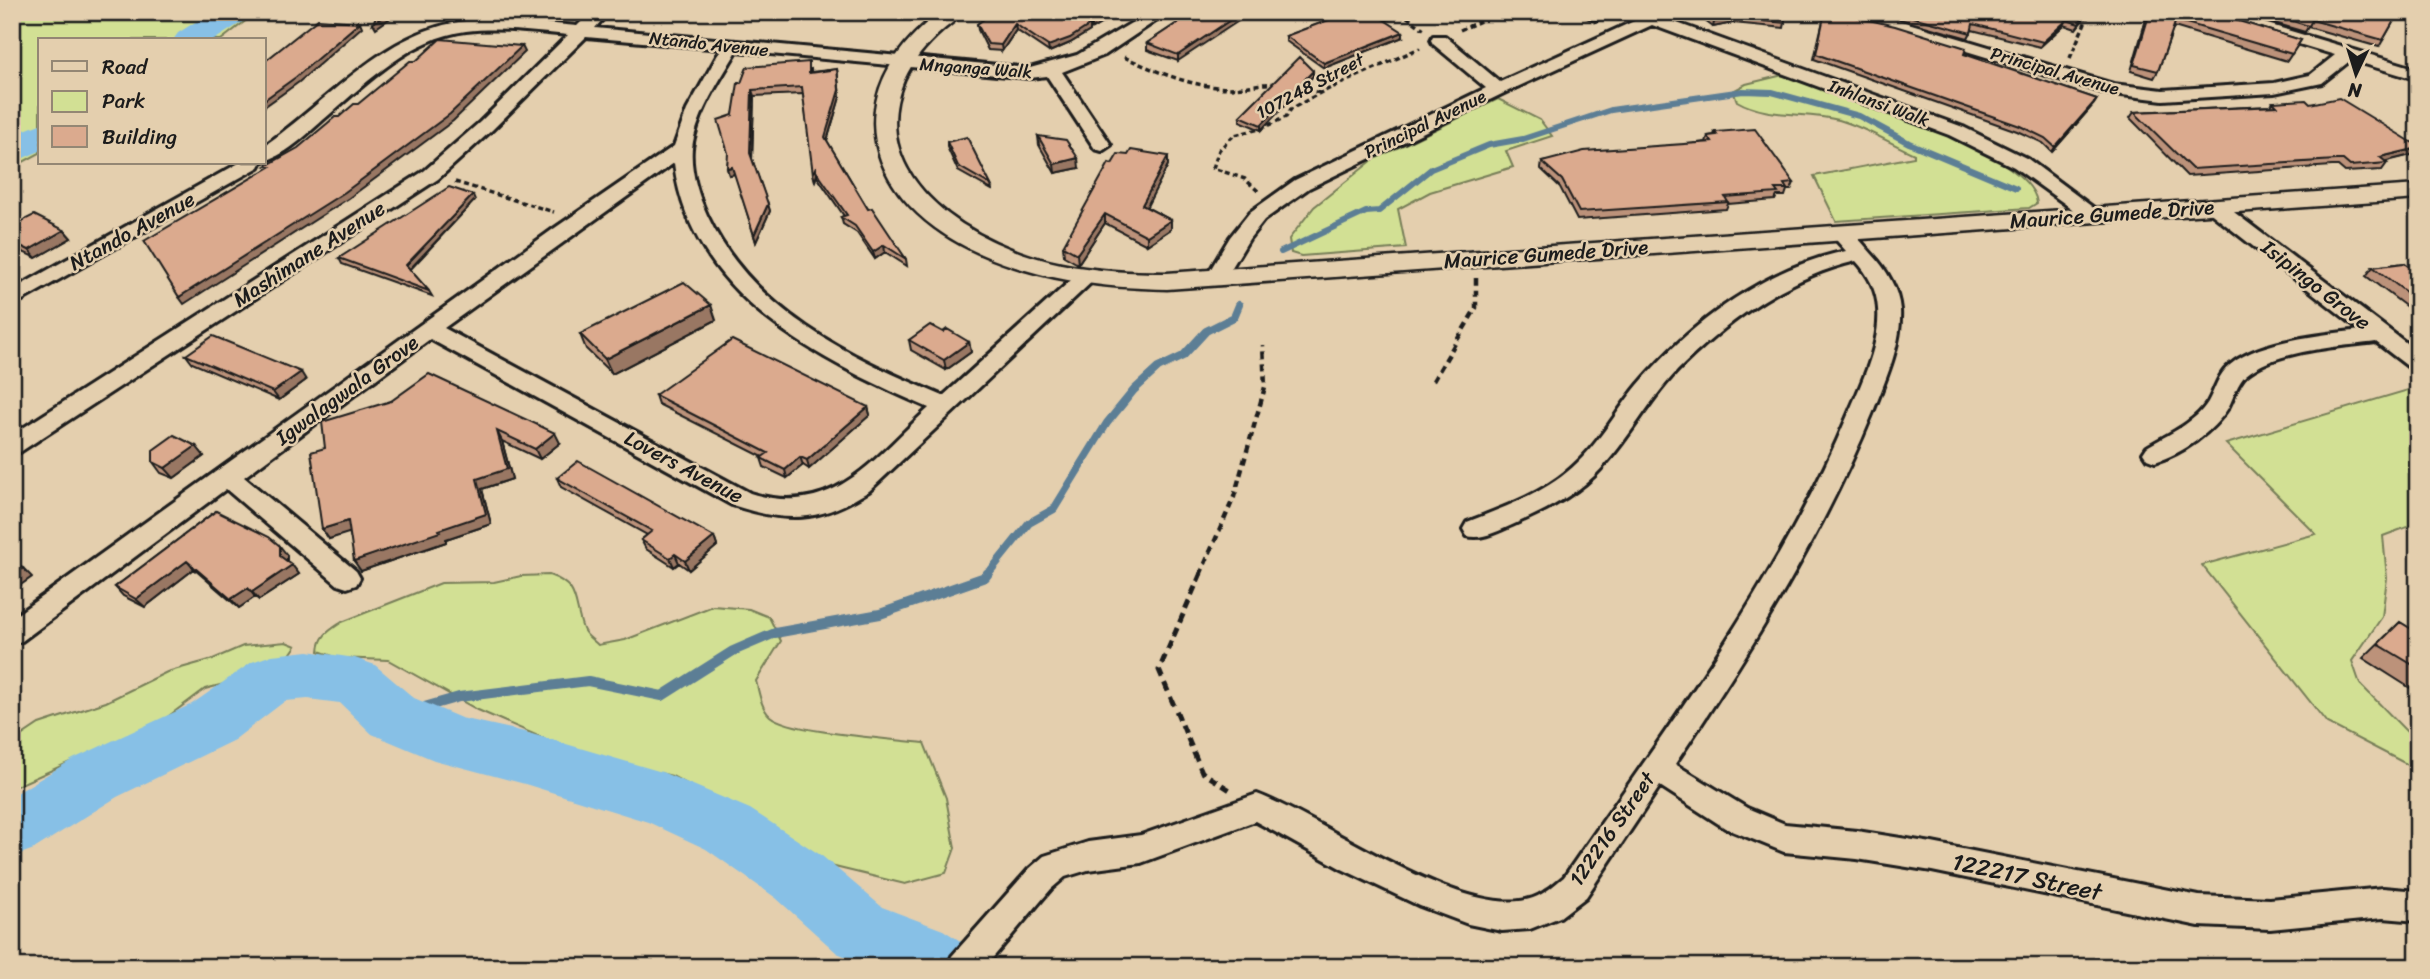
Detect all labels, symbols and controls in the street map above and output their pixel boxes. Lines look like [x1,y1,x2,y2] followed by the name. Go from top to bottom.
[648,22,770,66] street label: Ntando Avenue
[1987,37,2124,105] street label: Principal Avenue
[38,38,266,164] legend
[2322,38,2392,108] north arrow
[1250,44,1371,128] street label: 107248 Street
[102,48,149,86] text: Road
[919,48,1033,88] street label: Mnganga Walk
[1823,70,1935,136] street label: Inhlansi Walk
[2346,73,2364,107] text: N
[1358,80,1492,167] street label: Principal Avenue
[102,82,145,120] text: Park
[102,118,178,156] text: Building
[62,180,203,282] street label: Ntando Avenue
[2009,188,2215,240] street label: Maurice Gumede Drive
[225,190,393,318] street label: Mashimane Avenue
[1443,228,1649,280] street label: Maurice Gumede Drive
[2252,229,2380,341] street label: Isipingo Grove
[266,325,427,456] street label: Igwalagwala Grove
[617,420,751,515] street label: Lovers Avenue
[1558,762,1667,894] street label: 122216 Street
[1948,841,2107,914] street label: 122217 Street

